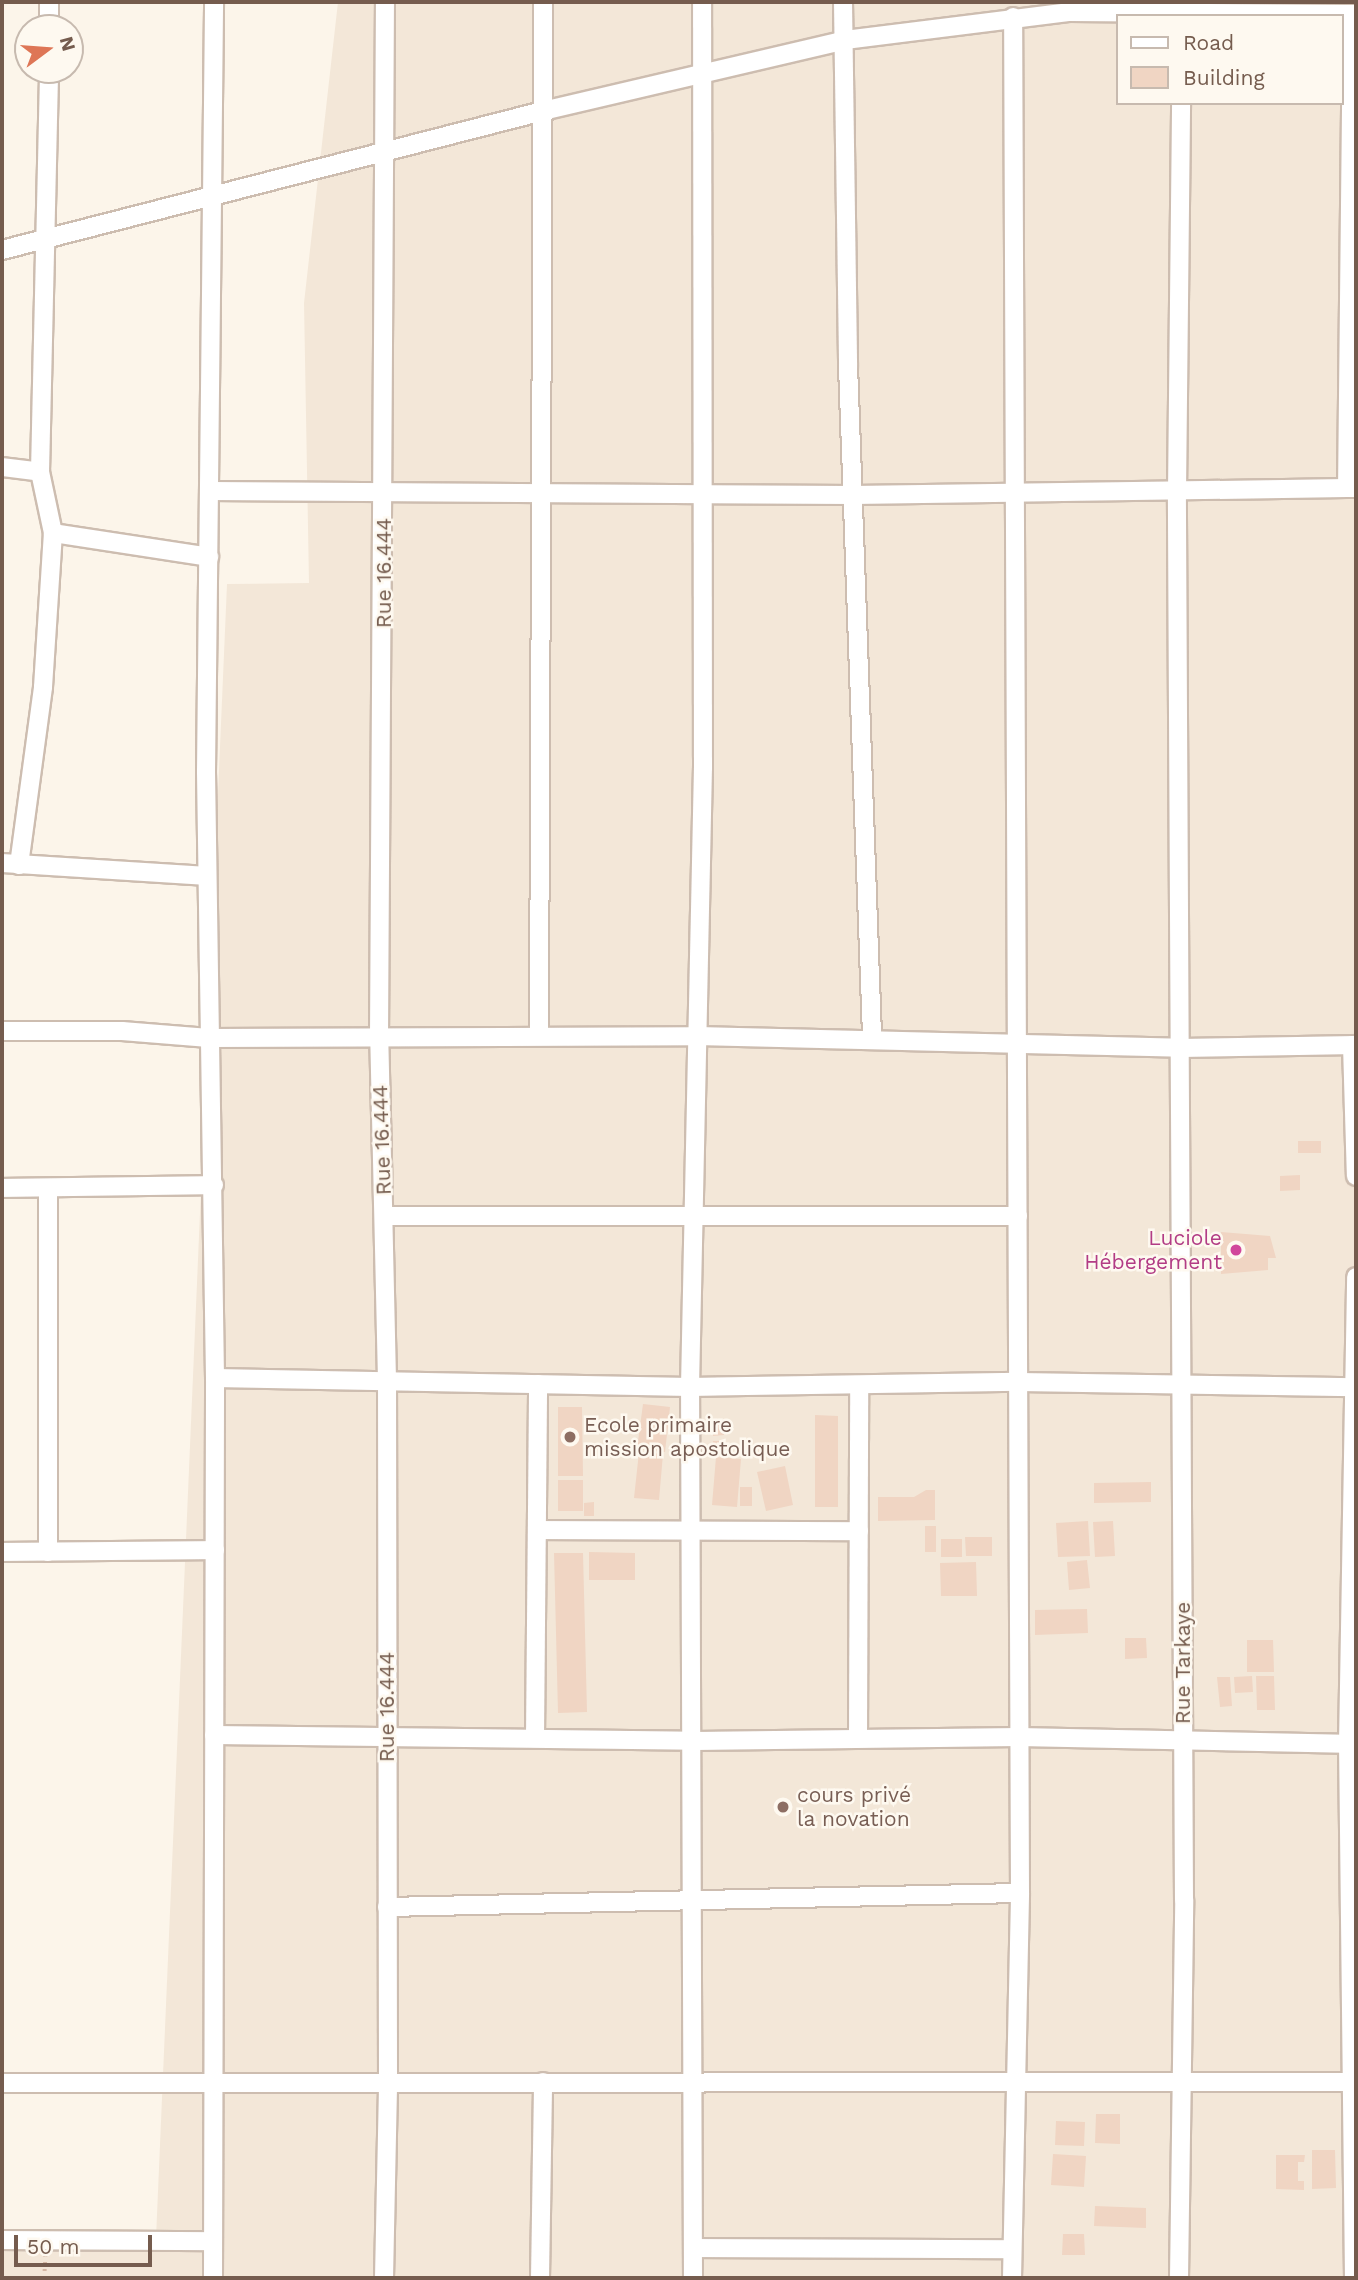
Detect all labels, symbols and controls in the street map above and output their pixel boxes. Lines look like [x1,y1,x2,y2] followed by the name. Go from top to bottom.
[14,14,84,84] north arrow
[1116,14,1344,105] legend
[1183,30,1234,55] text: Road
[55,34,81,54] text: N
[1183,65,1265,90] text: Building
[371,518,397,628] street label: Rue 16.444
[367,1084,397,1196] street label: Rue 16.444
[1084,1225,1222,1275] place label: Luciole Hébergement
[1228,1242,1244,1258] marker: Luciole Hébergement
[584,1412,790,1462] place label: Ecole primaire mission apostolique
[562,1429,578,1445] marker: Ecole primaire mission apostolique
[1170,1602,1196,1724] street label: Rue Tarkaye
[374,1652,400,1762] street label: Rue 16.444
[797,1782,911,1832] place label: cours privé la novation
[775,1799,791,1815] marker: cours privé la novation
[18,2220,156,2264] scale bar
[27,2234,79,2259] text: 50 m

